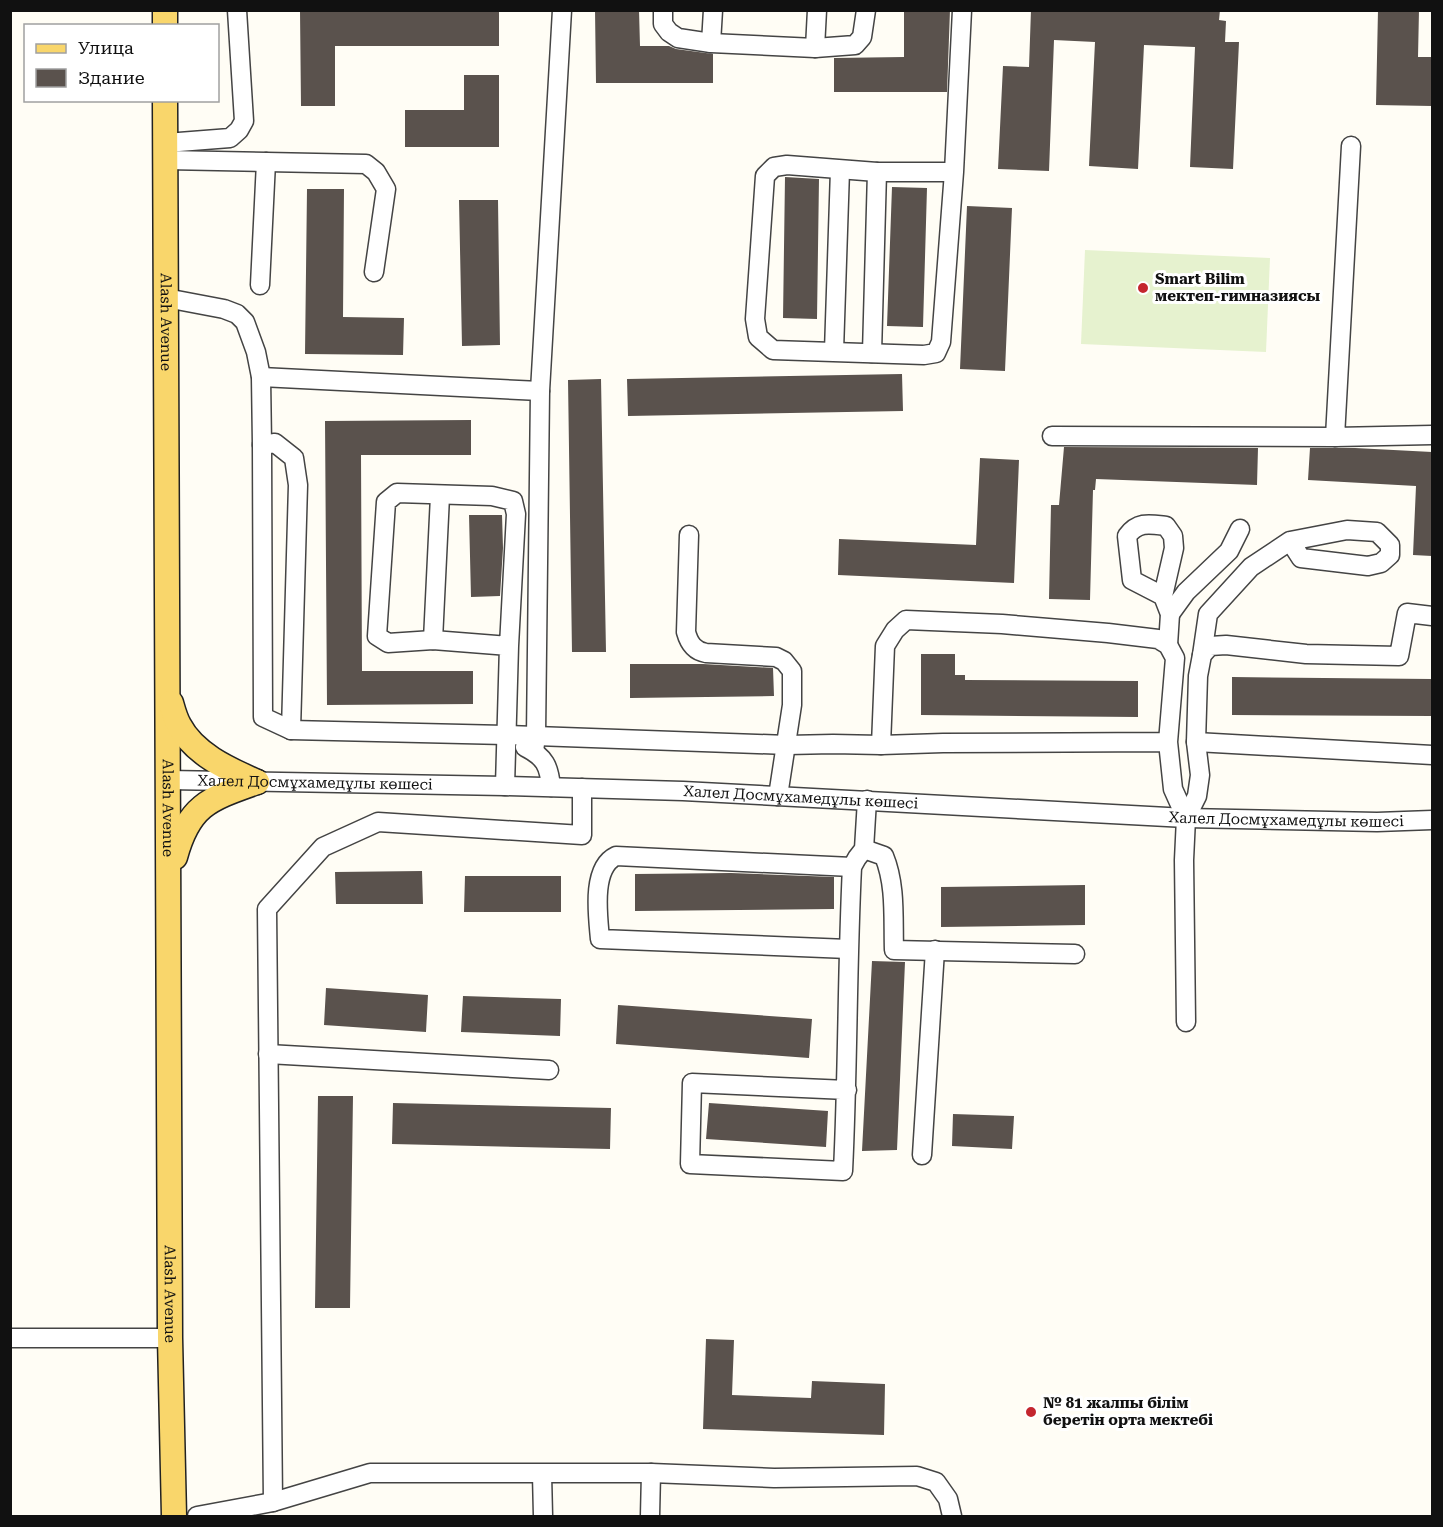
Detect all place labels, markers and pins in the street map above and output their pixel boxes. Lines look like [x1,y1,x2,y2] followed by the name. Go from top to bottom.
[1155,270,1321,305] place label: Smart Bilim мектеп-гимназиясы
[1136,281,1150,295] marker: Smart Bilim мектеп-гимназиясы
[1043,1394,1213,1429] place label: № 81 жалпы білім беретін орта мектебі
[1024,1405,1038,1419] marker: № 81 жалпы білім беретін орта мектебі

